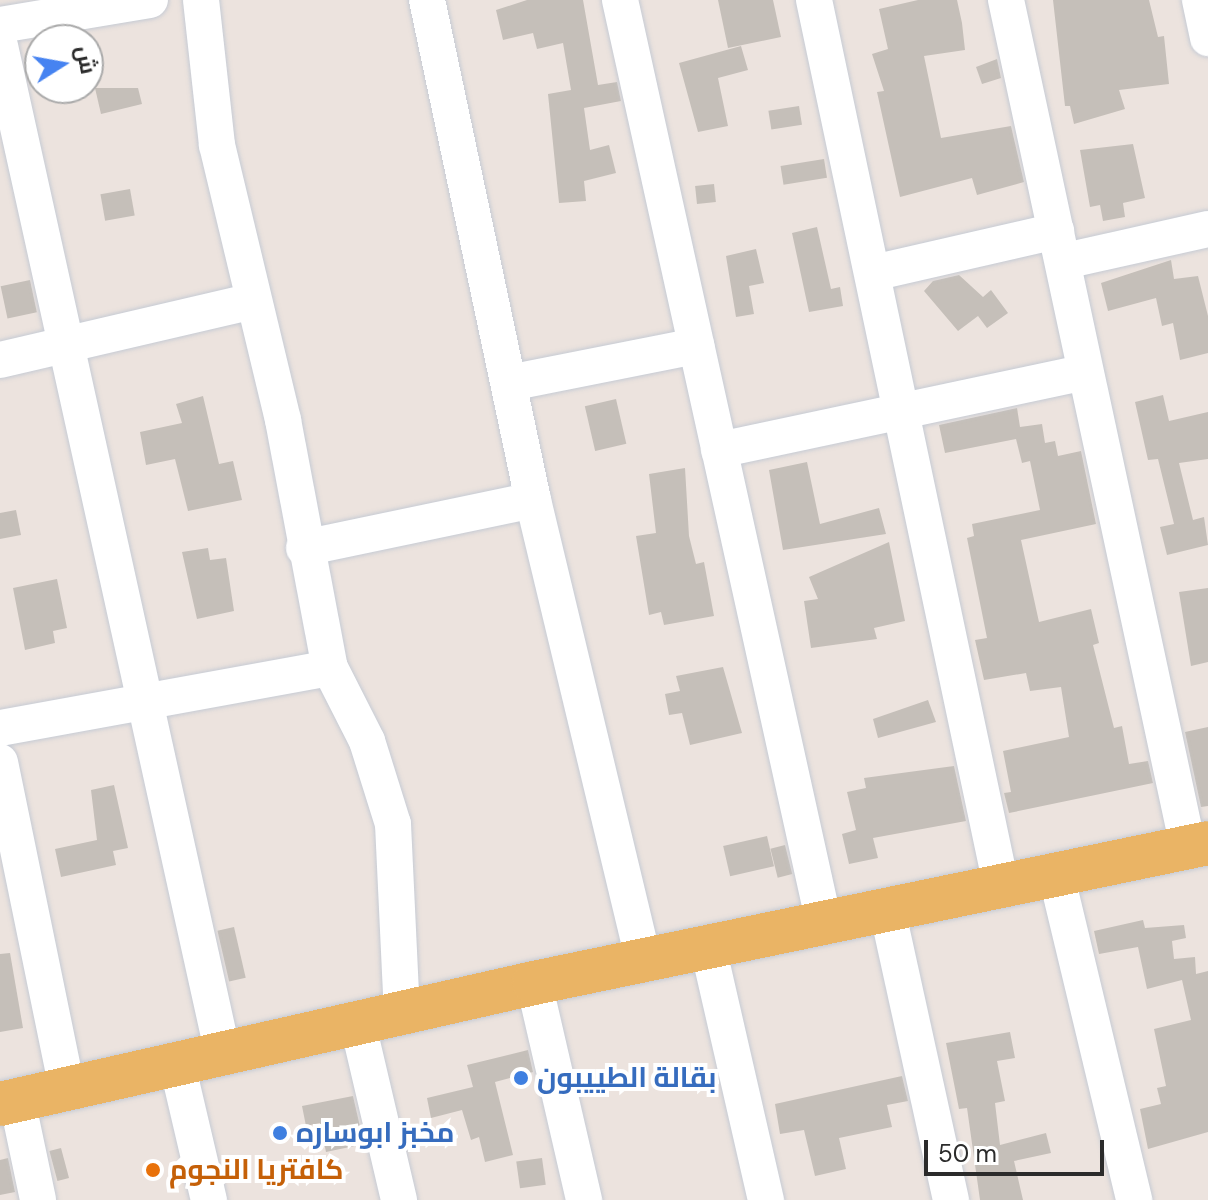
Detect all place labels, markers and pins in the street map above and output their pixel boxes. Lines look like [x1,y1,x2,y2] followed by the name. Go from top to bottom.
[537,1061,717,1095] place label: بقالة الطييبون
[512,1069,530,1087] marker: بقالة الطييبون
[296,1116,455,1150] place label: مخبز ابوساره
[271,1124,289,1142] marker: مخبز ابوساره
[169,1153,344,1187] place label: كافتريا النجوم
[144,1161,162,1179] marker: كافتريا النجوم

